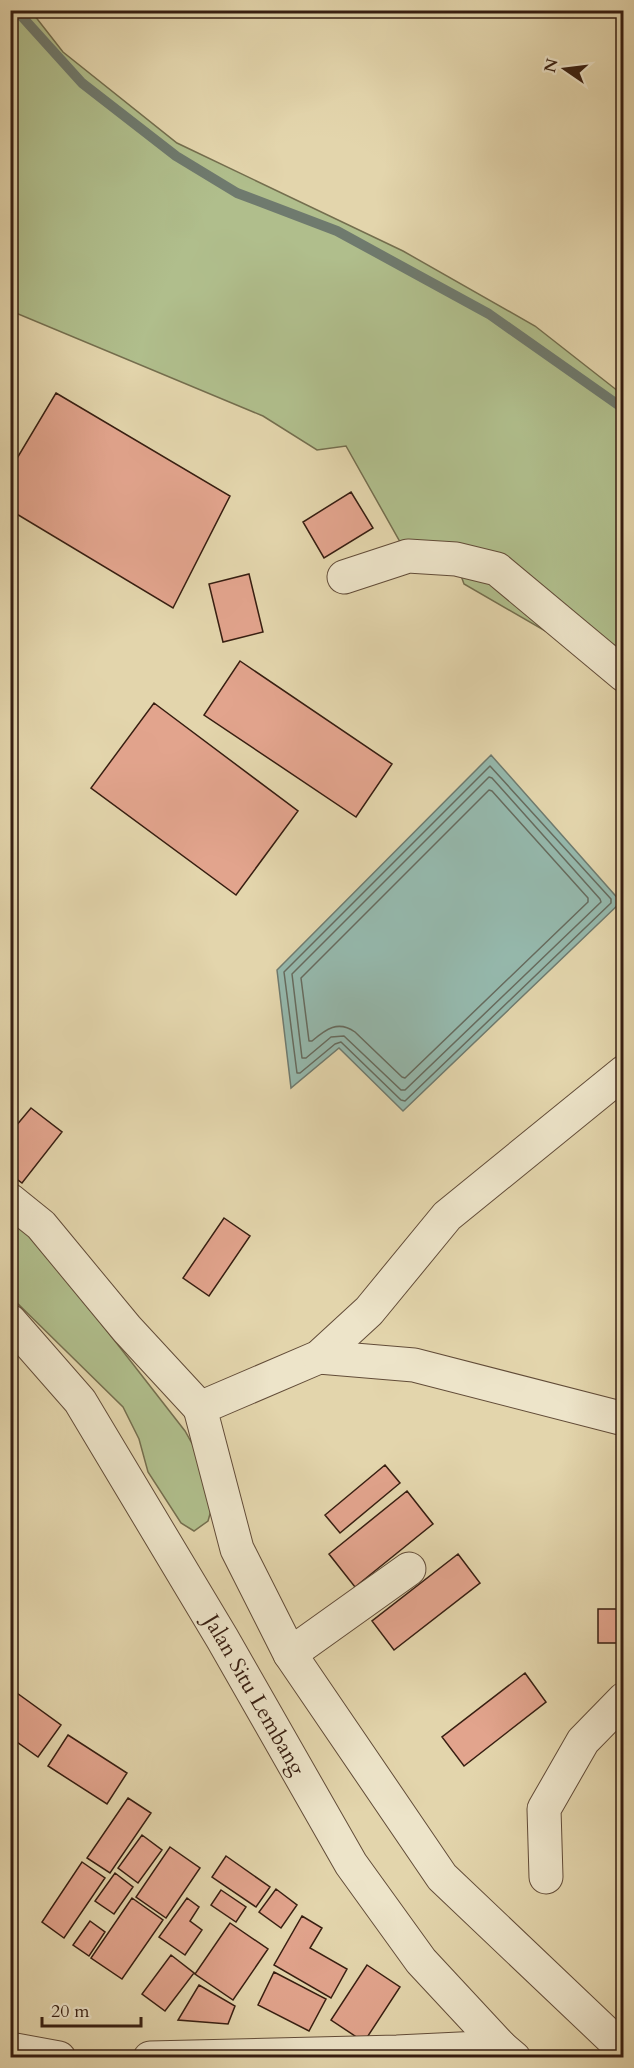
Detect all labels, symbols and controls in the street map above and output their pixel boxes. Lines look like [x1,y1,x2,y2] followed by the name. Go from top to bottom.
[535,39,595,99] north arrow
[539,56,564,75] text: N
[195,1606,313,1781] street label: Jalan Situ Lembang
[42,1990,141,2028] scale bar
[51,1999,90,2024] text: 20 m

